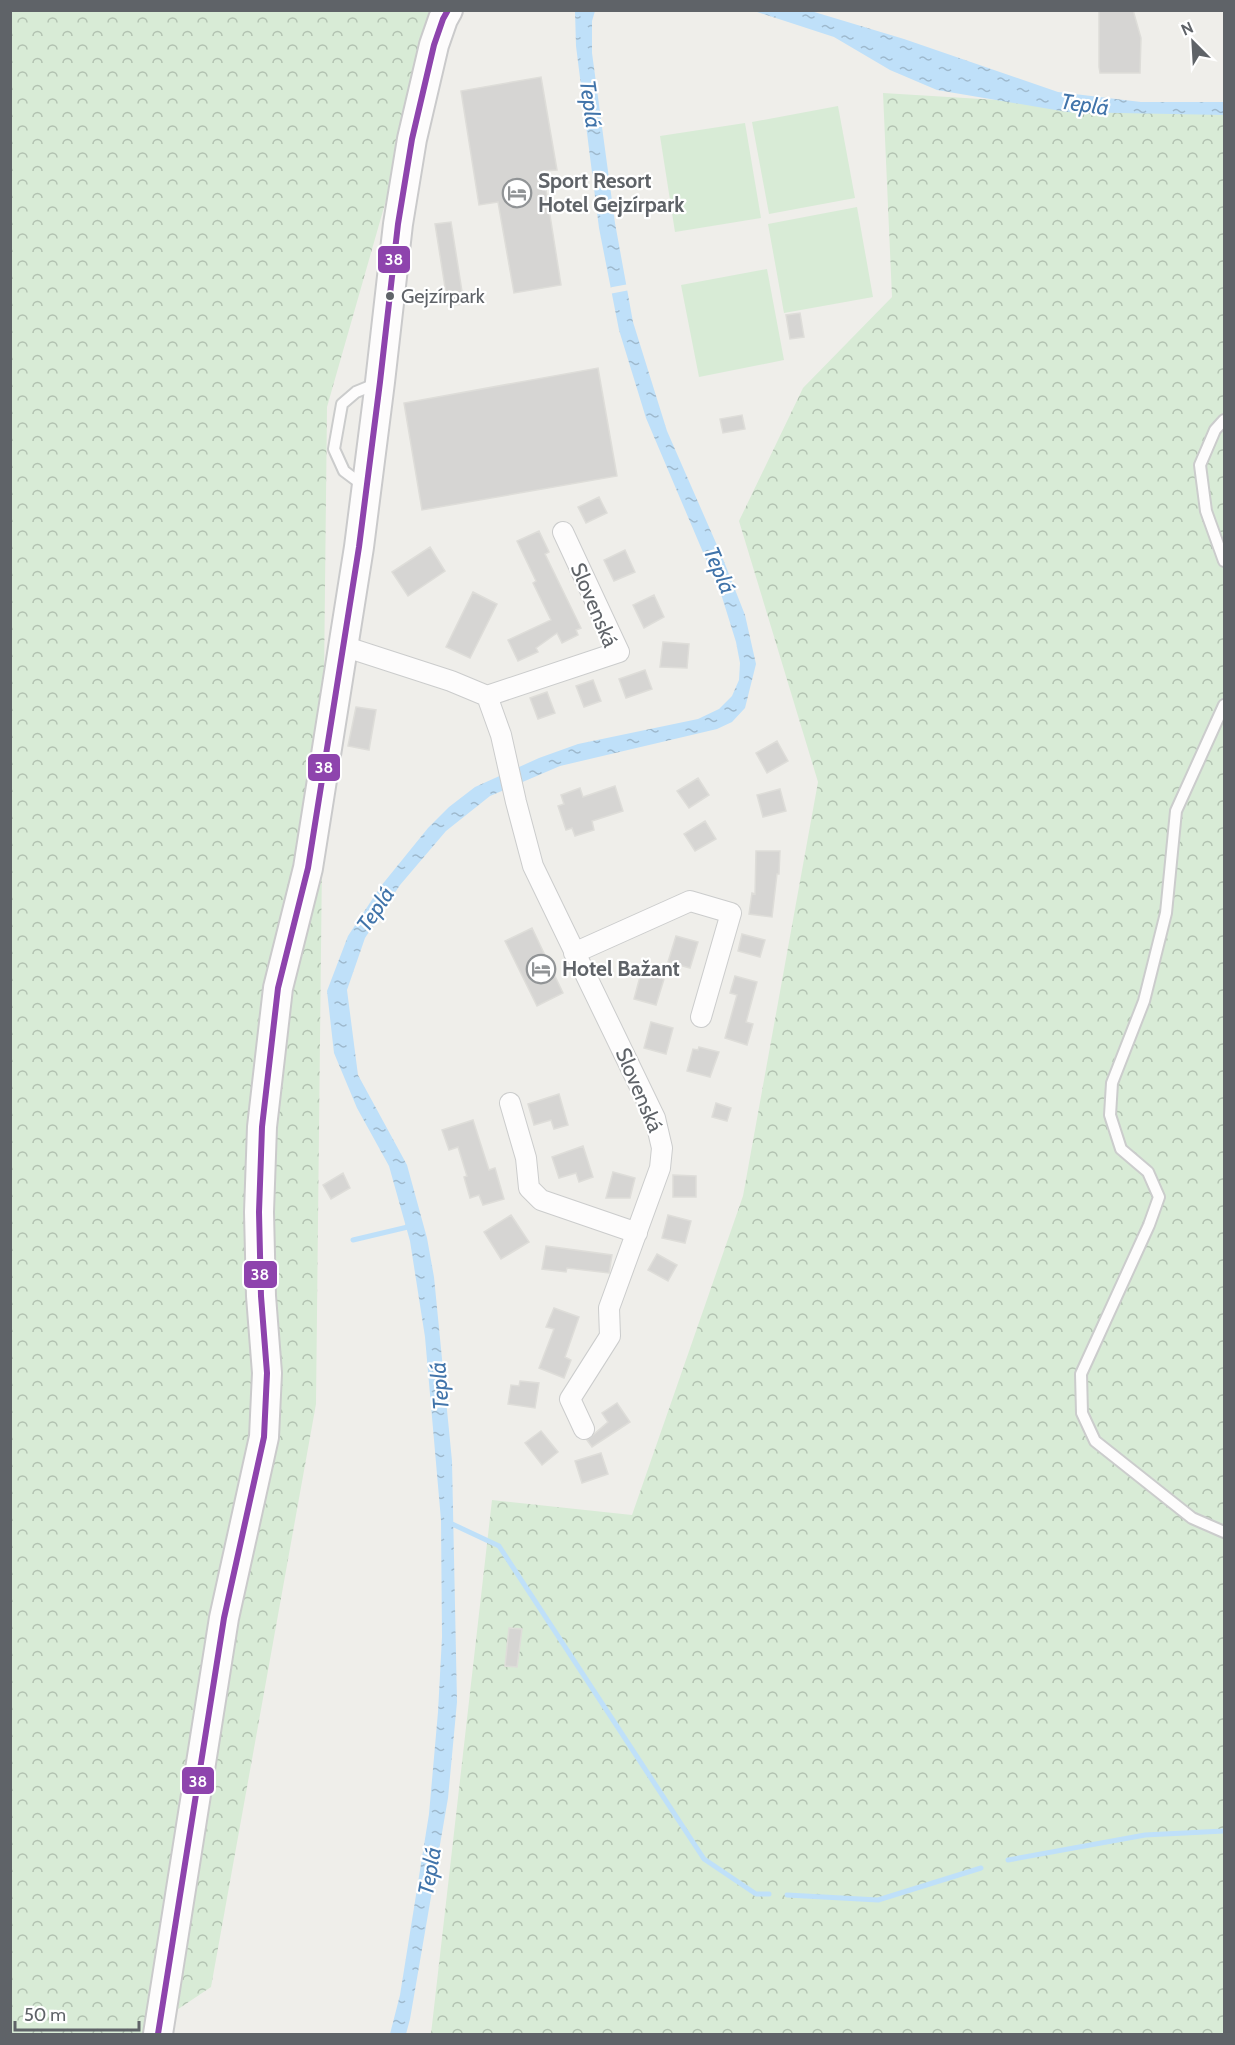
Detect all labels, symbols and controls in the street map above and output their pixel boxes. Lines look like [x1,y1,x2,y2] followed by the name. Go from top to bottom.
[1163,12,1223,72] north arrow
[1178,18,1196,40] text: N
[574,78,607,130] water label: Teplá
[1059,88,1111,121] water label: Teplá
[538,168,685,217] place label: Sport Resort Hotel Gejzírpark
[501,177,533,209] hotel icon: Sport Resort Hotel Gejzírpark
[377,245,411,274] line badge: 38
[385,250,403,269] text: 38
[401,284,485,308] place label: Gejzírpark
[384,290,396,302] marker: Gejzírpark
[698,543,741,598] water label: Teplá
[566,559,623,651] street label: Slovenská
[307,753,341,782] line badge: 38
[315,758,333,777] text: 38
[351,882,400,937] water label: Teplá
[525,953,557,985] hotel icon: Hotel Bažant
[562,956,680,981] place label: Hotel Bažant
[611,1044,668,1136] street label: Slovenská
[243,1260,278,1289] line badge: 38
[251,1265,269,1284] text: 38
[424,1361,455,1411] water label: Teplá
[181,1766,215,1795] line badge: 38
[189,1772,207,1791] text: 38
[412,1845,447,1897] water label: Teplá
[15,1994,140,2032] scale bar
[24,2004,66,2026] text: 50 m

